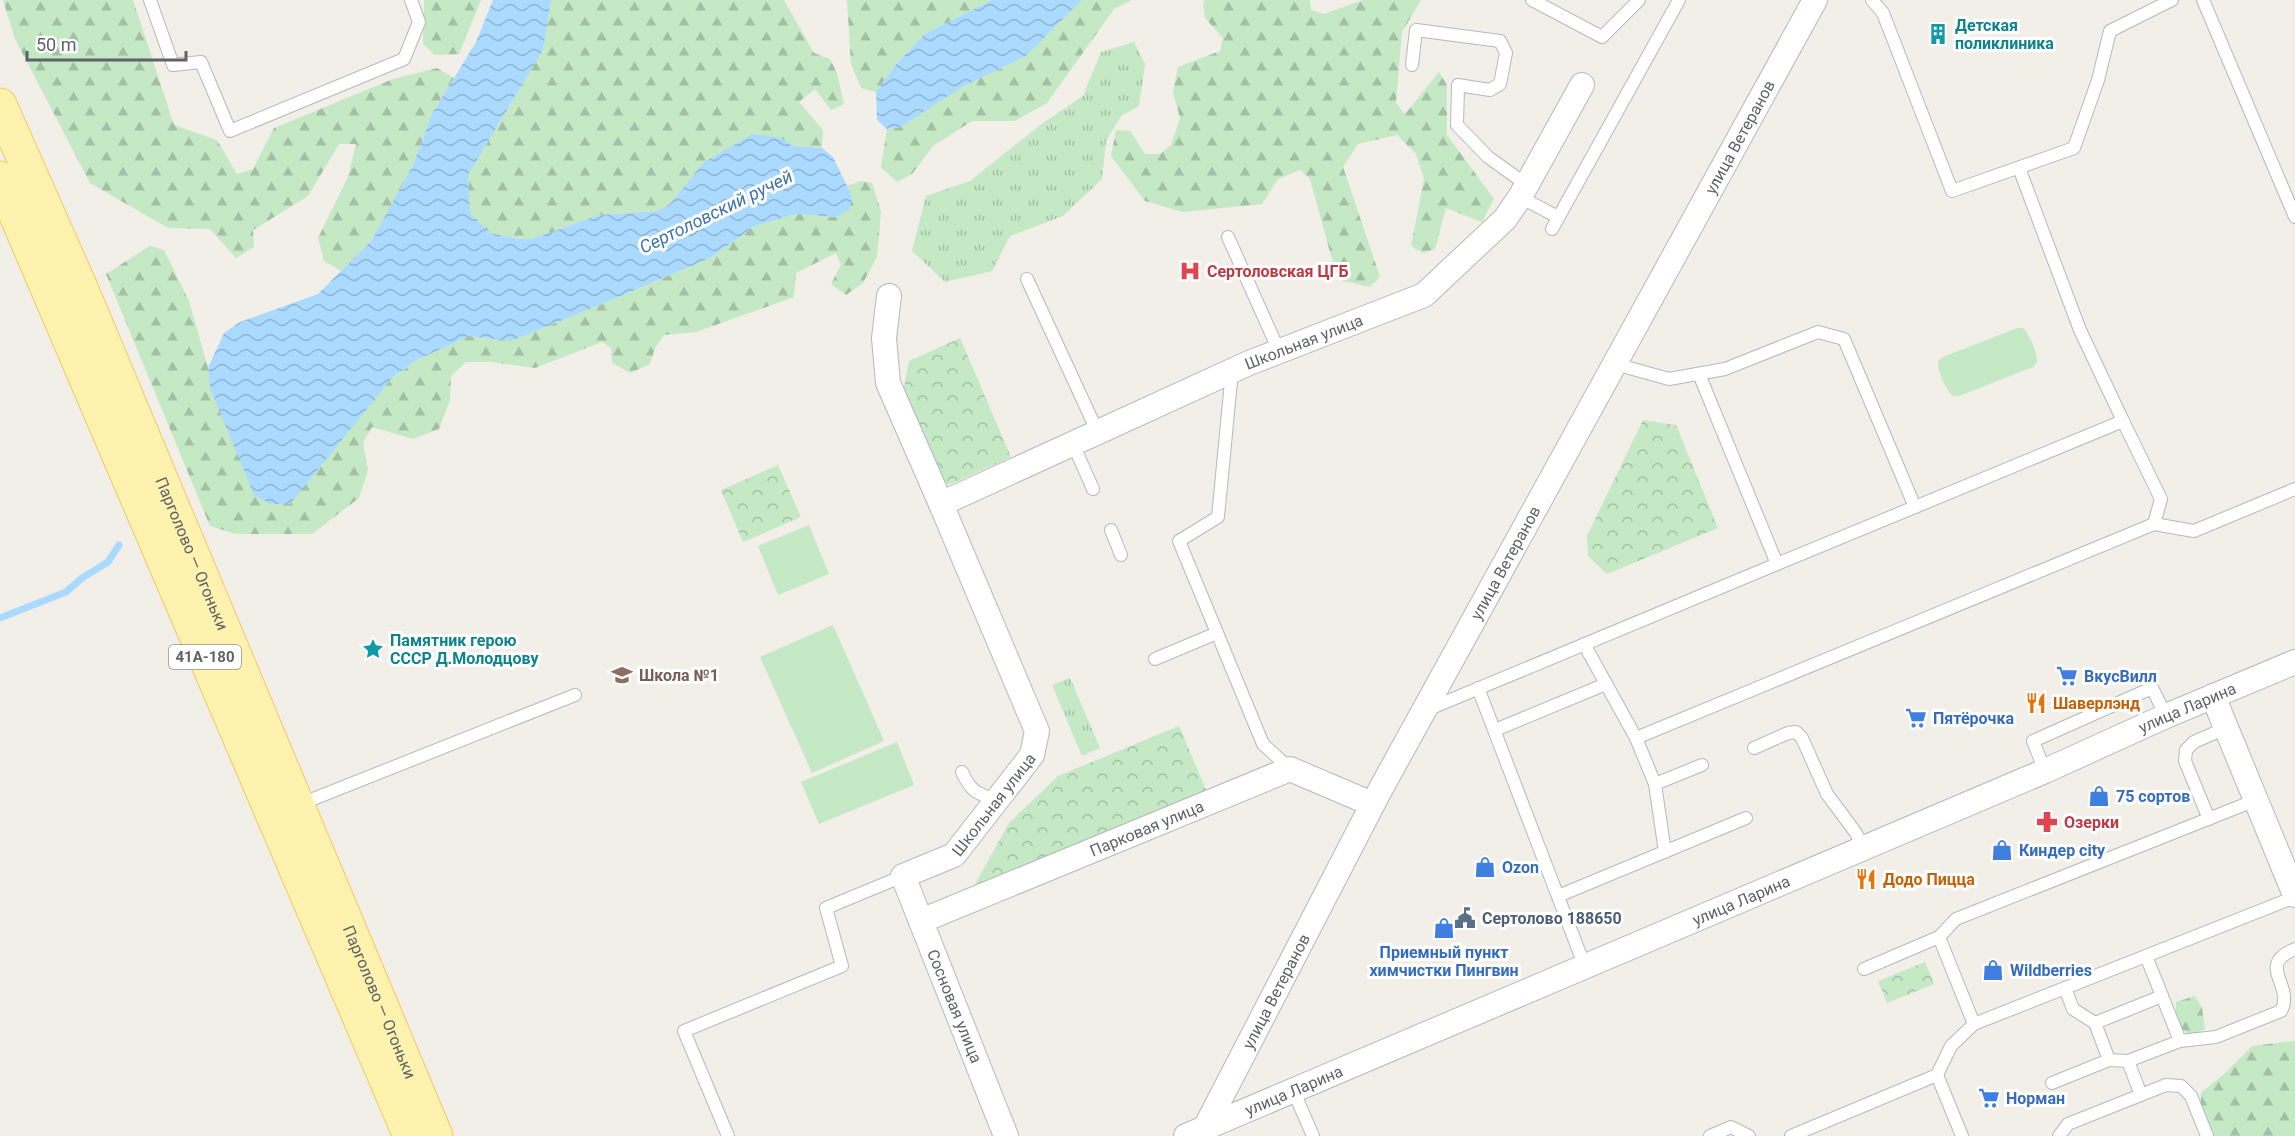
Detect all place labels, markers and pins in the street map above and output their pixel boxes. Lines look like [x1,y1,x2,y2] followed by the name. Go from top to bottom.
[1955,16,2054,53] place label: Детская поликлиника
[1926,22,1950,46] building icon: Детская поликлиника
[1178,259,1202,283] hospital icon: Сертоловская ЦГБ
[1207,262,1349,281] place label: Сертоловская ЦГБ
[390,631,539,668] place label: Памятник герою СССР Д.Молодцову
[361,637,385,661] place icon: Памятник герою СССР Д.Молодцову
[610,663,634,687] school or university icon: Школа №1
[2055,664,2079,688] supermarket icon: ВкусВилл
[639,666,719,685] place label: Школа №1
[2084,667,2157,686] place label: ВкусВилл
[2024,691,2048,715] restaurant icon: Шаверлэнд
[2053,694,2140,713] place label: Шаверлэнд
[1904,706,1928,730] supermarket icon: Пятёрочка
[1933,709,2014,728] place label: Пятёрочка
[2087,784,2111,808] shop icon: 75 сортов
[2116,787,2190,806] place label: 75 сортов
[2035,810,2059,834] pharmacy icon: Озерки
[2064,813,2119,832] place label: Озерки
[1990,838,2014,862] shop icon: Киндер city
[2019,841,2106,860] place label: Киндер city
[1473,855,1497,879] shop icon: Ozon
[1502,858,1539,877] place label: Ozon
[1854,867,1878,891] restaurant icon: Додо Пицца
[1883,870,1975,889] place label: Додо Пицца
[1453,906,1477,930] public building icon: Сертолово 188650
[1482,909,1622,928] place label: Сертолово 188650
[1432,916,1456,940] shop icon: Приемный пункт химчистки Пингвин
[1369,943,1519,980] place label: Приемный пункт химчистки Пингвин
[1981,958,2005,982] shop icon: Wildberries
[2010,961,2092,980] place label: Wildberries
[1977,1086,2001,1110] supermarket icon: Норман
[2006,1089,2065,1108] place label: Норман

